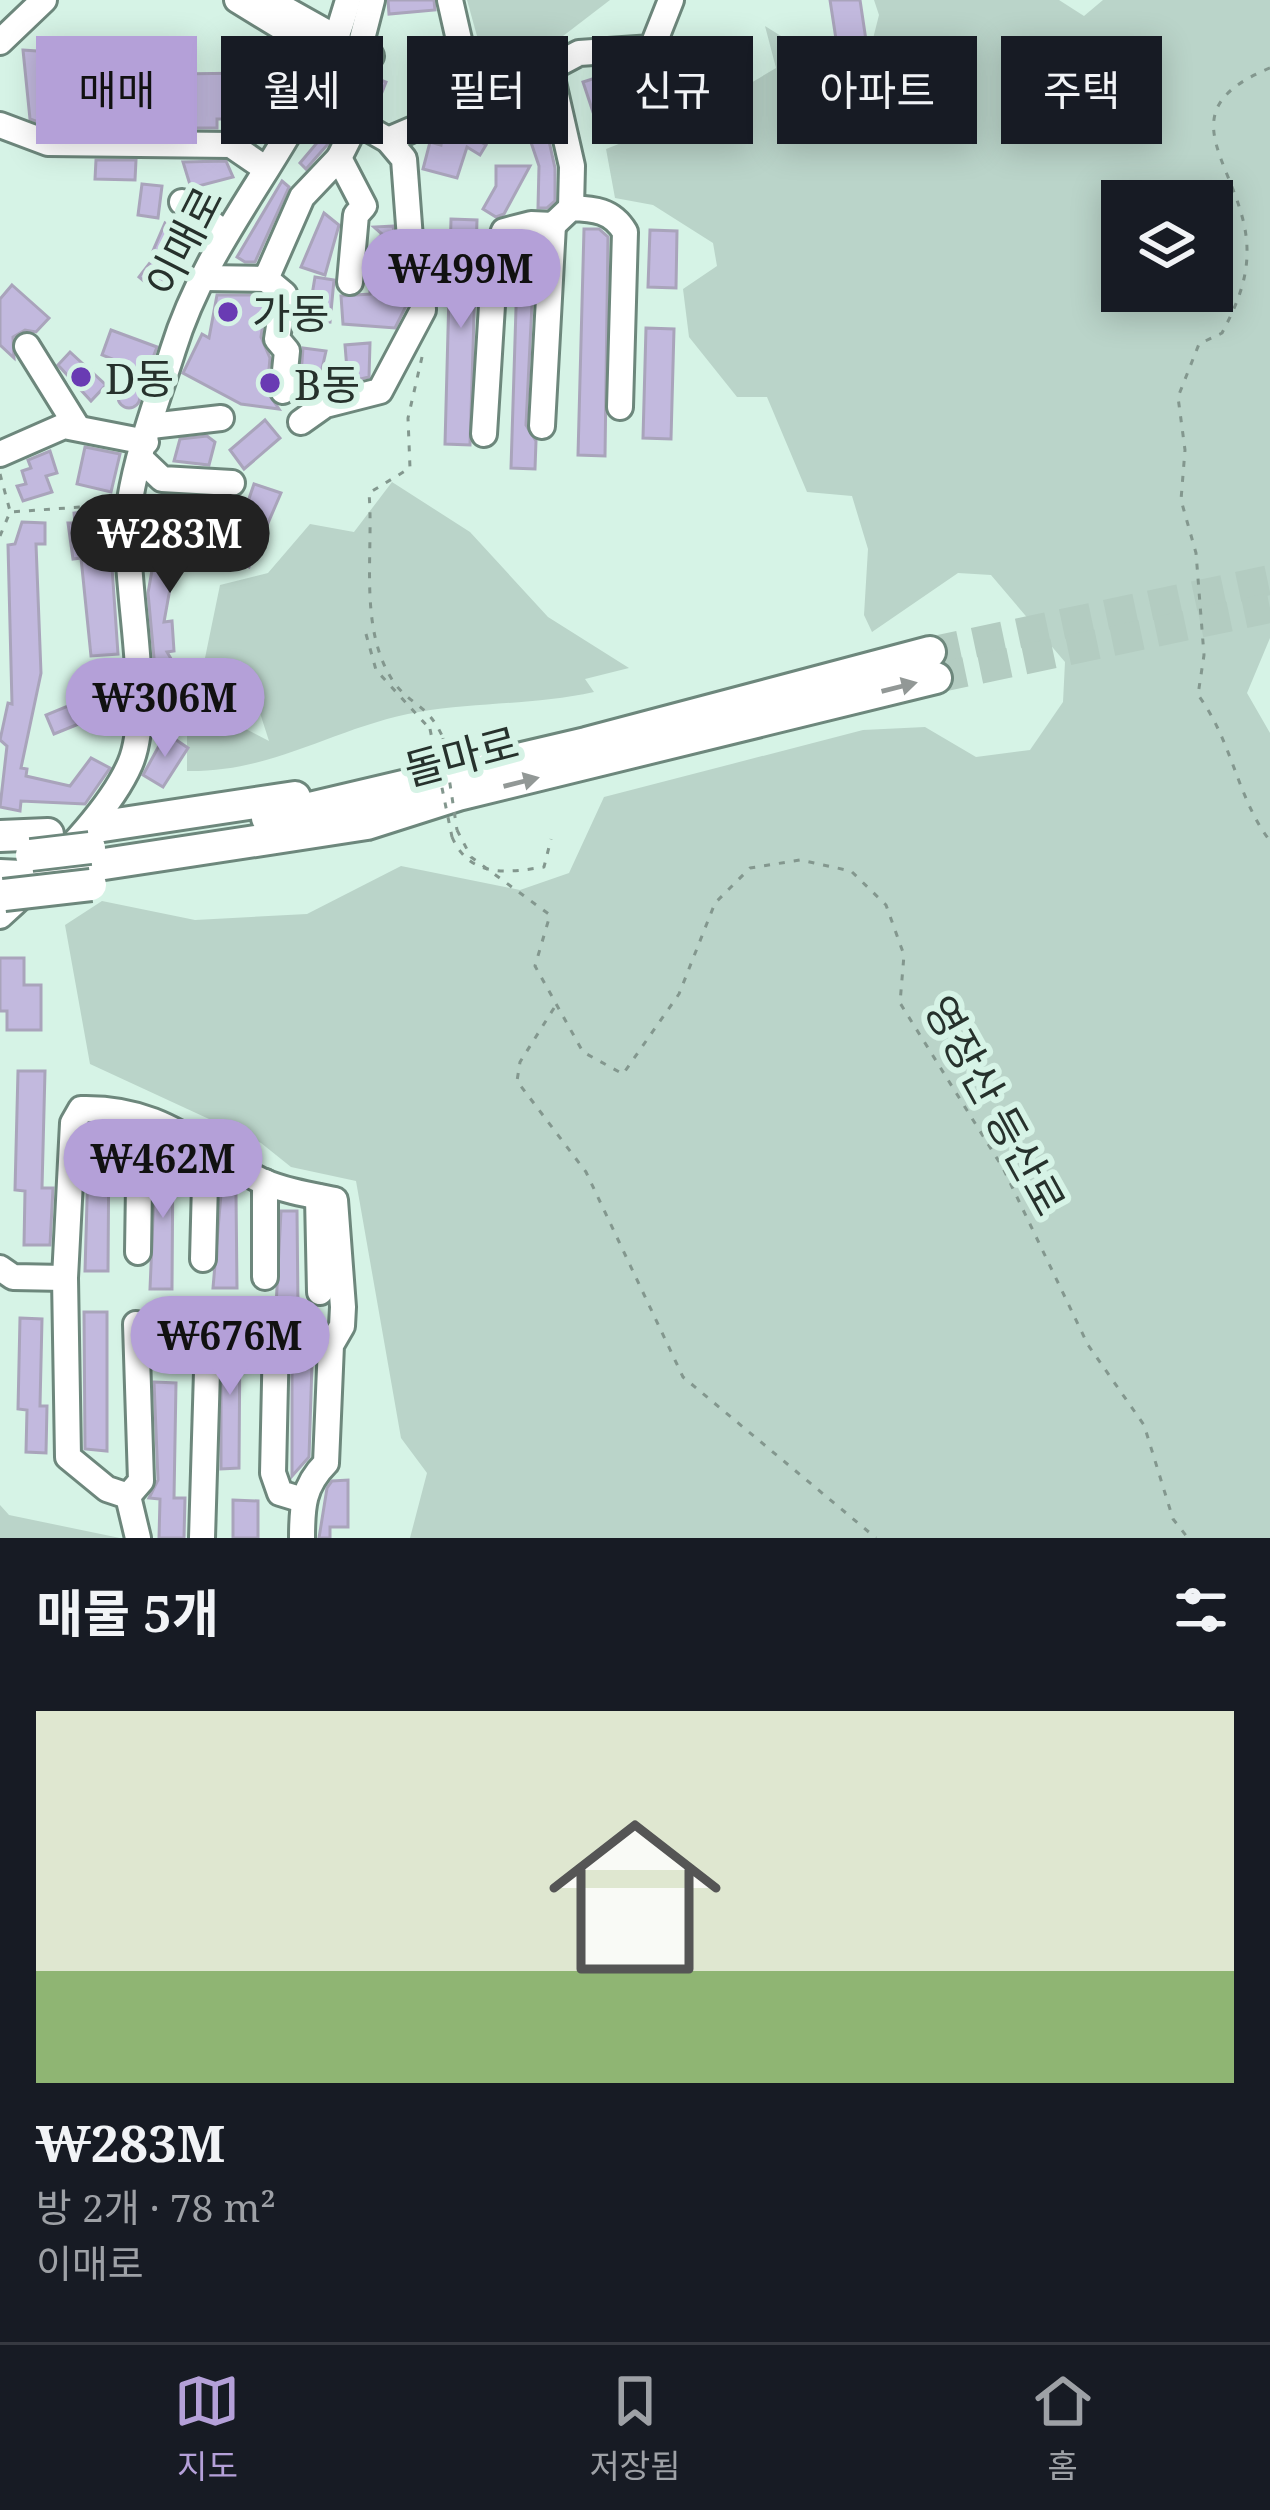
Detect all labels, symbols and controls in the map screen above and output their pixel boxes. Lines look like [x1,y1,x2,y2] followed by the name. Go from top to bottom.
[36,36,197,144] chip: 매매
[221,36,383,144] chip: 월세
[407,36,568,144] chip: 필터
[592,36,753,144] chip: 신규
[777,36,977,144] chip: 아파트
[1001,36,1162,144] chip: 주택
[131,176,235,306] street label: 이매로
[1101,180,1233,312] map controls
[1101,180,1233,312] button: layers
[377,229,545,331] pin: ₩499M
[389,241,533,294] text: ₩499M
[252,284,329,341] place label: 가동
[215,299,241,325] marker: 가동
[105,349,174,406] place label: D동
[294,355,360,412] place label: B동
[68,364,94,390] marker: D동
[257,370,283,396] marker: B동
[86,494,254,596] pin: ₩283M
[98,506,242,559] text: ₩283M
[81,658,249,760] pin: ₩306M
[93,670,237,723] text: ₩306M
[880,677,917,696] one-way arrow
[398,712,524,798] street label: 돌마로
[502,772,539,791] one-way arrow
[912,985,1080,1225] street label: 영장산 등산로
[79,1119,247,1221] pin: ₩462M
[91,1131,235,1184] text: ₩462M
[146,1296,314,1398] pin: ₩676M
[158,1308,302,1361] text: ₩676M
[36,1577,219,1647] text: 매물 5개
[1168,1577,1234,1643] icon: filters
[527,1789,743,2005] icon: home
[36,2107,225,2177] text: ₩283M
[36,2180,276,2233] text: 방 2개 · 78 m²
[36,2236,144,2289] text: 이매로
[174,2368,240,2488] tab: 지도
[589,2368,681,2488] tab: 저장됨
[1030,2368,1096,2488] tab: 홈

